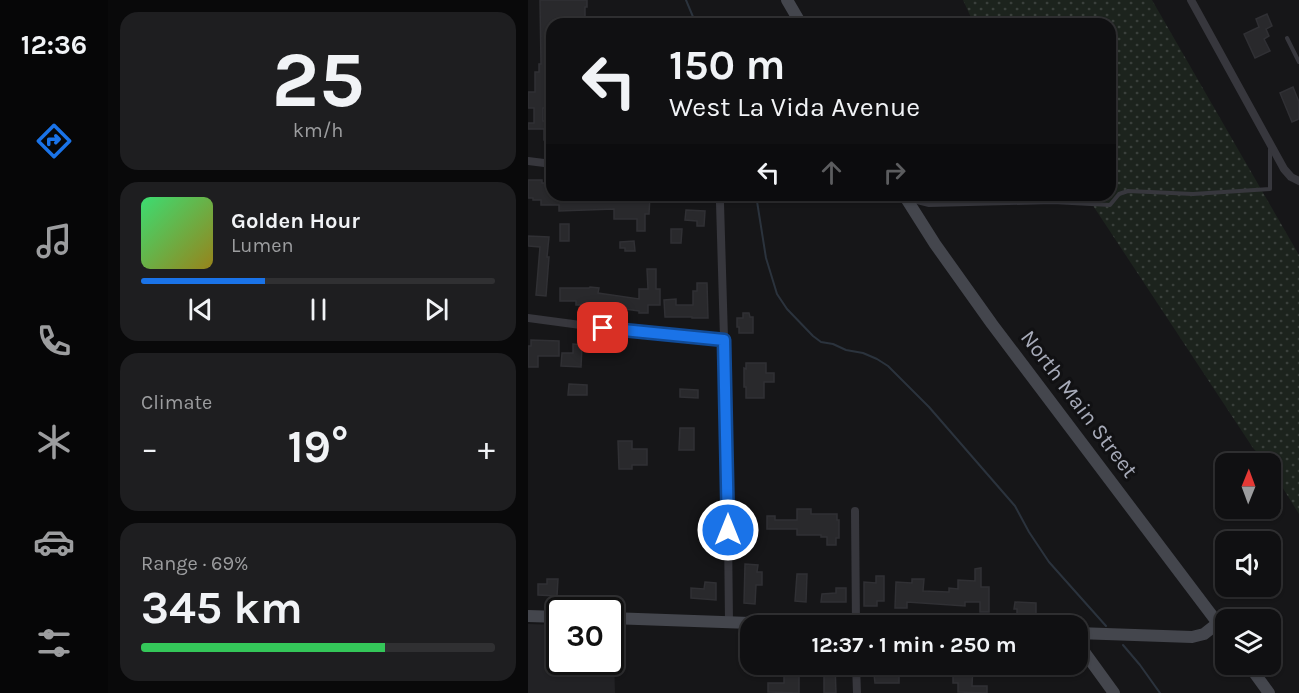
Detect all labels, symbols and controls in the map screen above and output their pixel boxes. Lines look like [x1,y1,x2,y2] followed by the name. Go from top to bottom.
[21,29,87,61] text: 12:36
[272,34,364,126] text: 25
[669,40,785,90] text: 150 m
[570,42,648,120] icon: left
[669,91,920,123] text: West La Vida Avenue
[293,119,343,142] text: km/h
[33,120,75,162] icon: directions
[752,156,785,189] icon: left
[815,156,848,189] icon: ahead
[878,156,911,189] icon: right
[231,208,360,234] text: Golden Hour
[33,220,75,262] icon: music
[231,234,294,257] text: Lumen
[184,293,217,326] icon: previous
[302,293,335,326] icon: pause
[420,293,453,326] icon: next
[577,302,628,353] pin
[586,311,619,344] icon: arrive
[33,320,75,362] icon: phone
[1015,325,1143,483] street label: North Main Street
[141,391,212,414] text: Climate
[33,421,75,463] icon: climate
[288,421,348,473] text: 19°
[141,429,158,467] text: −
[478,429,495,467] text: +
[1215,453,1281,519] north arrow
[1215,453,1281,675] map controls
[696,498,760,562] position arrow
[33,521,75,563] icon: car
[1215,531,1281,597] button: sound
[141,552,249,575] text: Range · 69%
[141,582,303,634] text: 345 km
[546,597,624,675] speed limit sign: 30
[1215,609,1281,675] button: layers
[33,622,75,664] icon: filters
[811,632,1017,658] text: 12:37 · 1 min · 250 m

